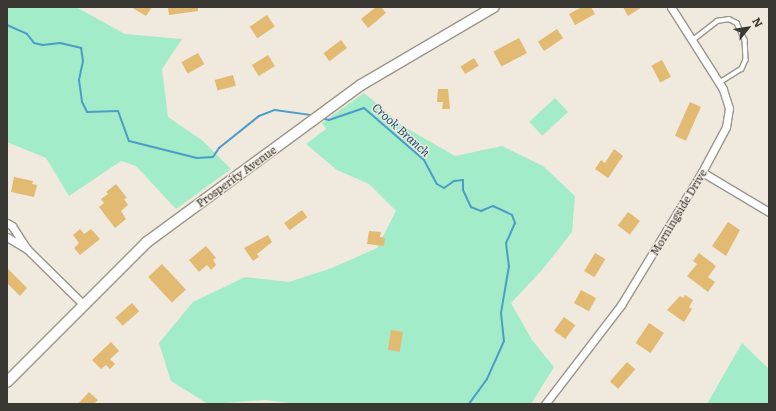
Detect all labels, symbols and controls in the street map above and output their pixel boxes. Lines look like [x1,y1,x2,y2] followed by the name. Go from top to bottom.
[728,8,768,48] north arrow
[749,14,768,30] text: N
[369,100,433,160] water label: Crook Branch
[194,143,278,209] street label: Prosperity Avenue
[647,166,709,258] street label: Morningside Drive

